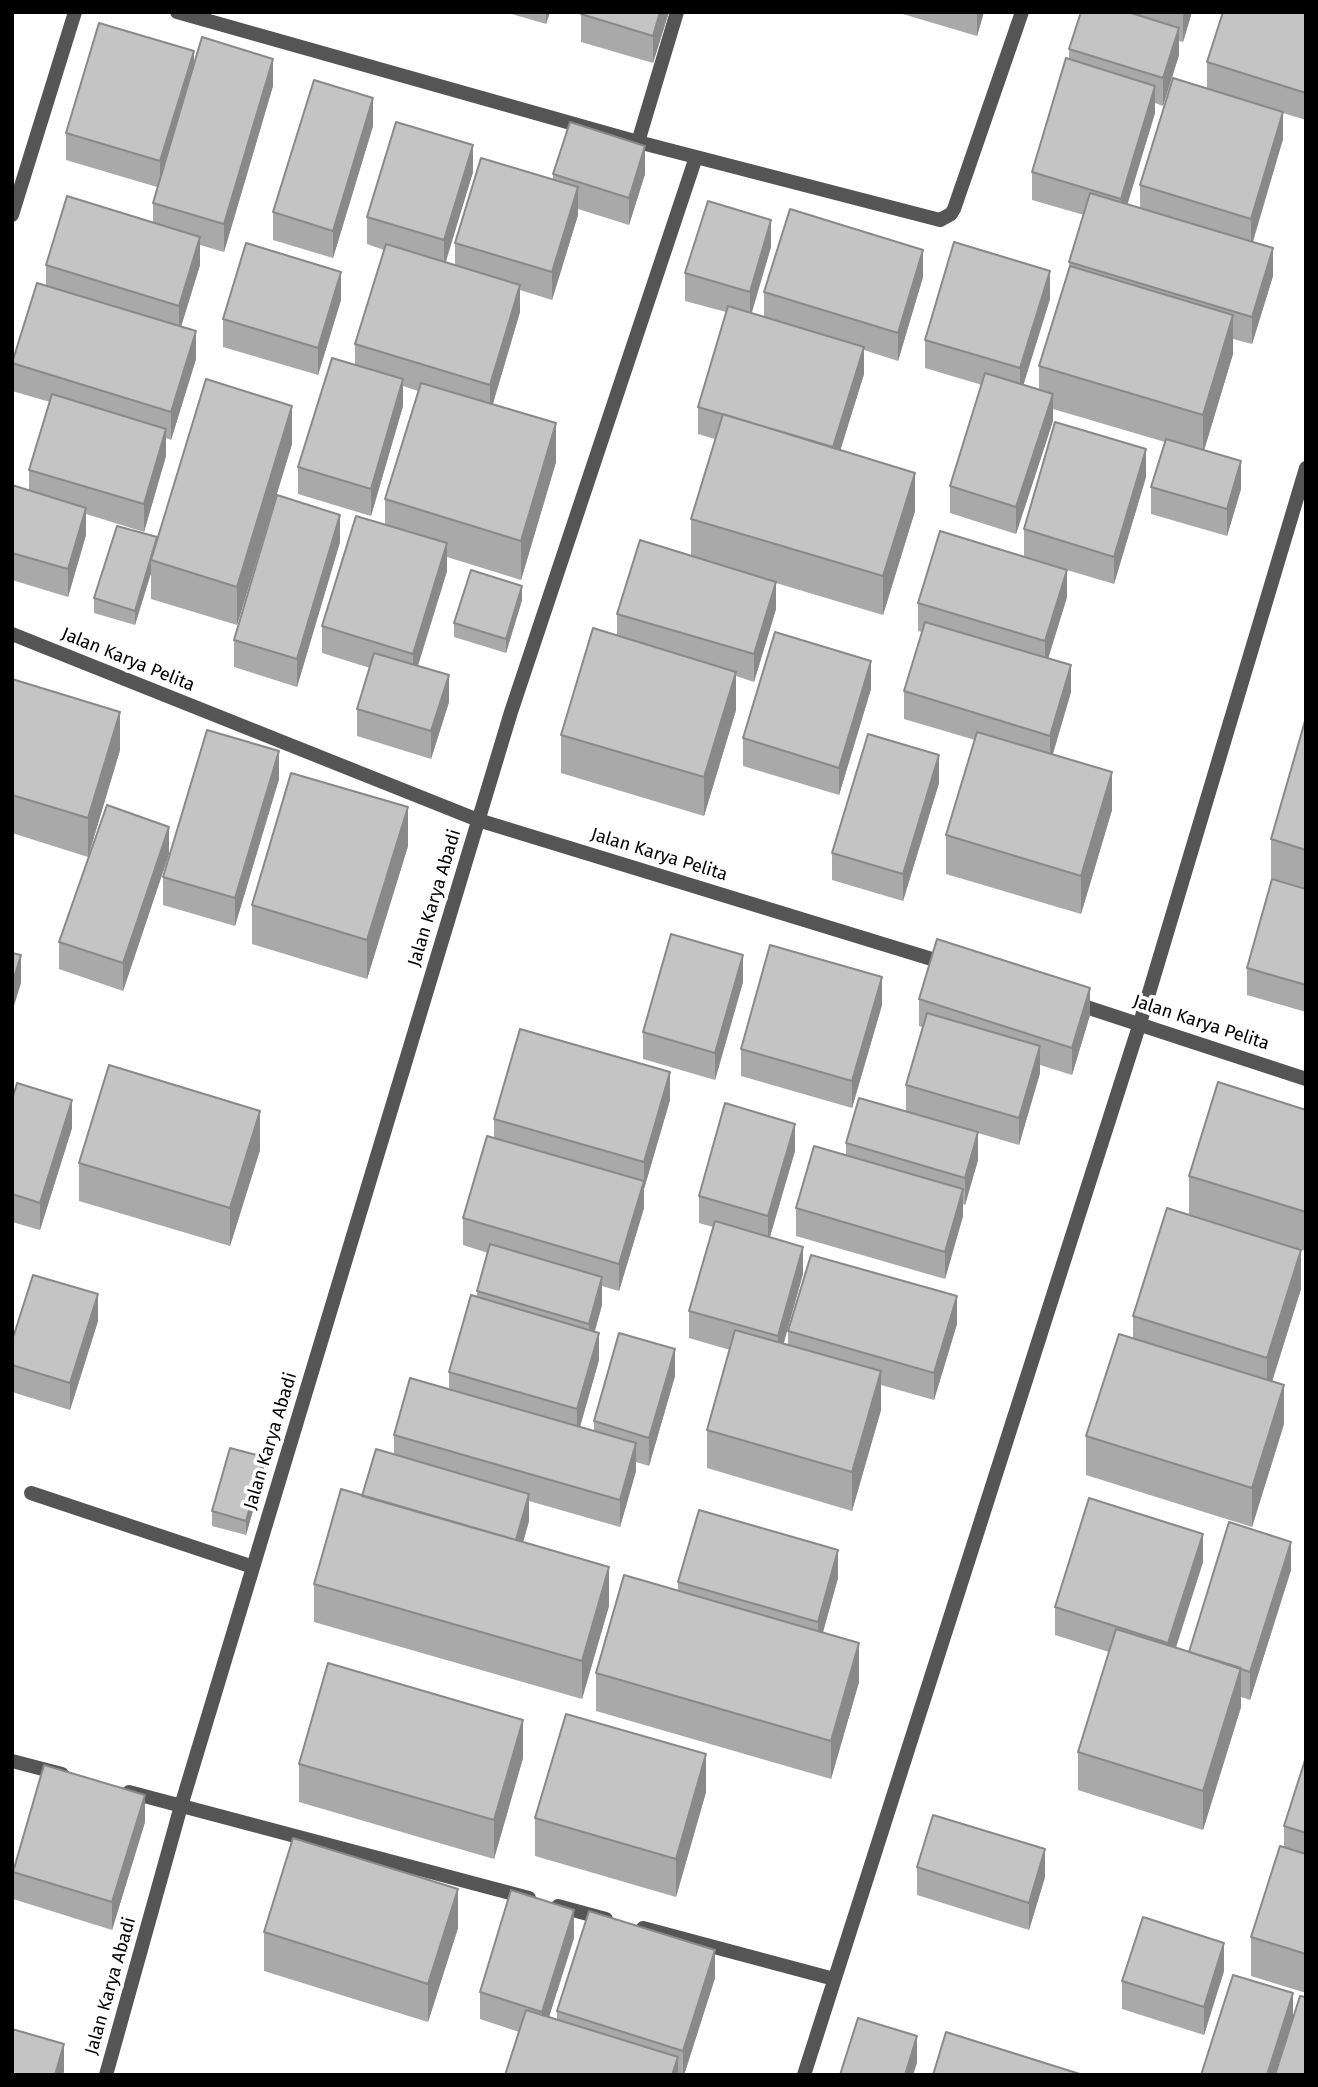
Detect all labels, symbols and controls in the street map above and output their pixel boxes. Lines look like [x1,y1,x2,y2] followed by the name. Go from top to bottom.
[58,623,198,697] street label: Jalan Karya Pelita
[588,824,730,886] street label: Jalan Karya Pelita
[404,827,466,969] street label: Jalan Karya Abadi
[1130,991,1272,1055] street label: Jalan Karya Pelita
[240,1370,302,1512] street label: Jalan Karya Abadi
[81,1915,141,2057] street label: Jalan Karya Abadi

